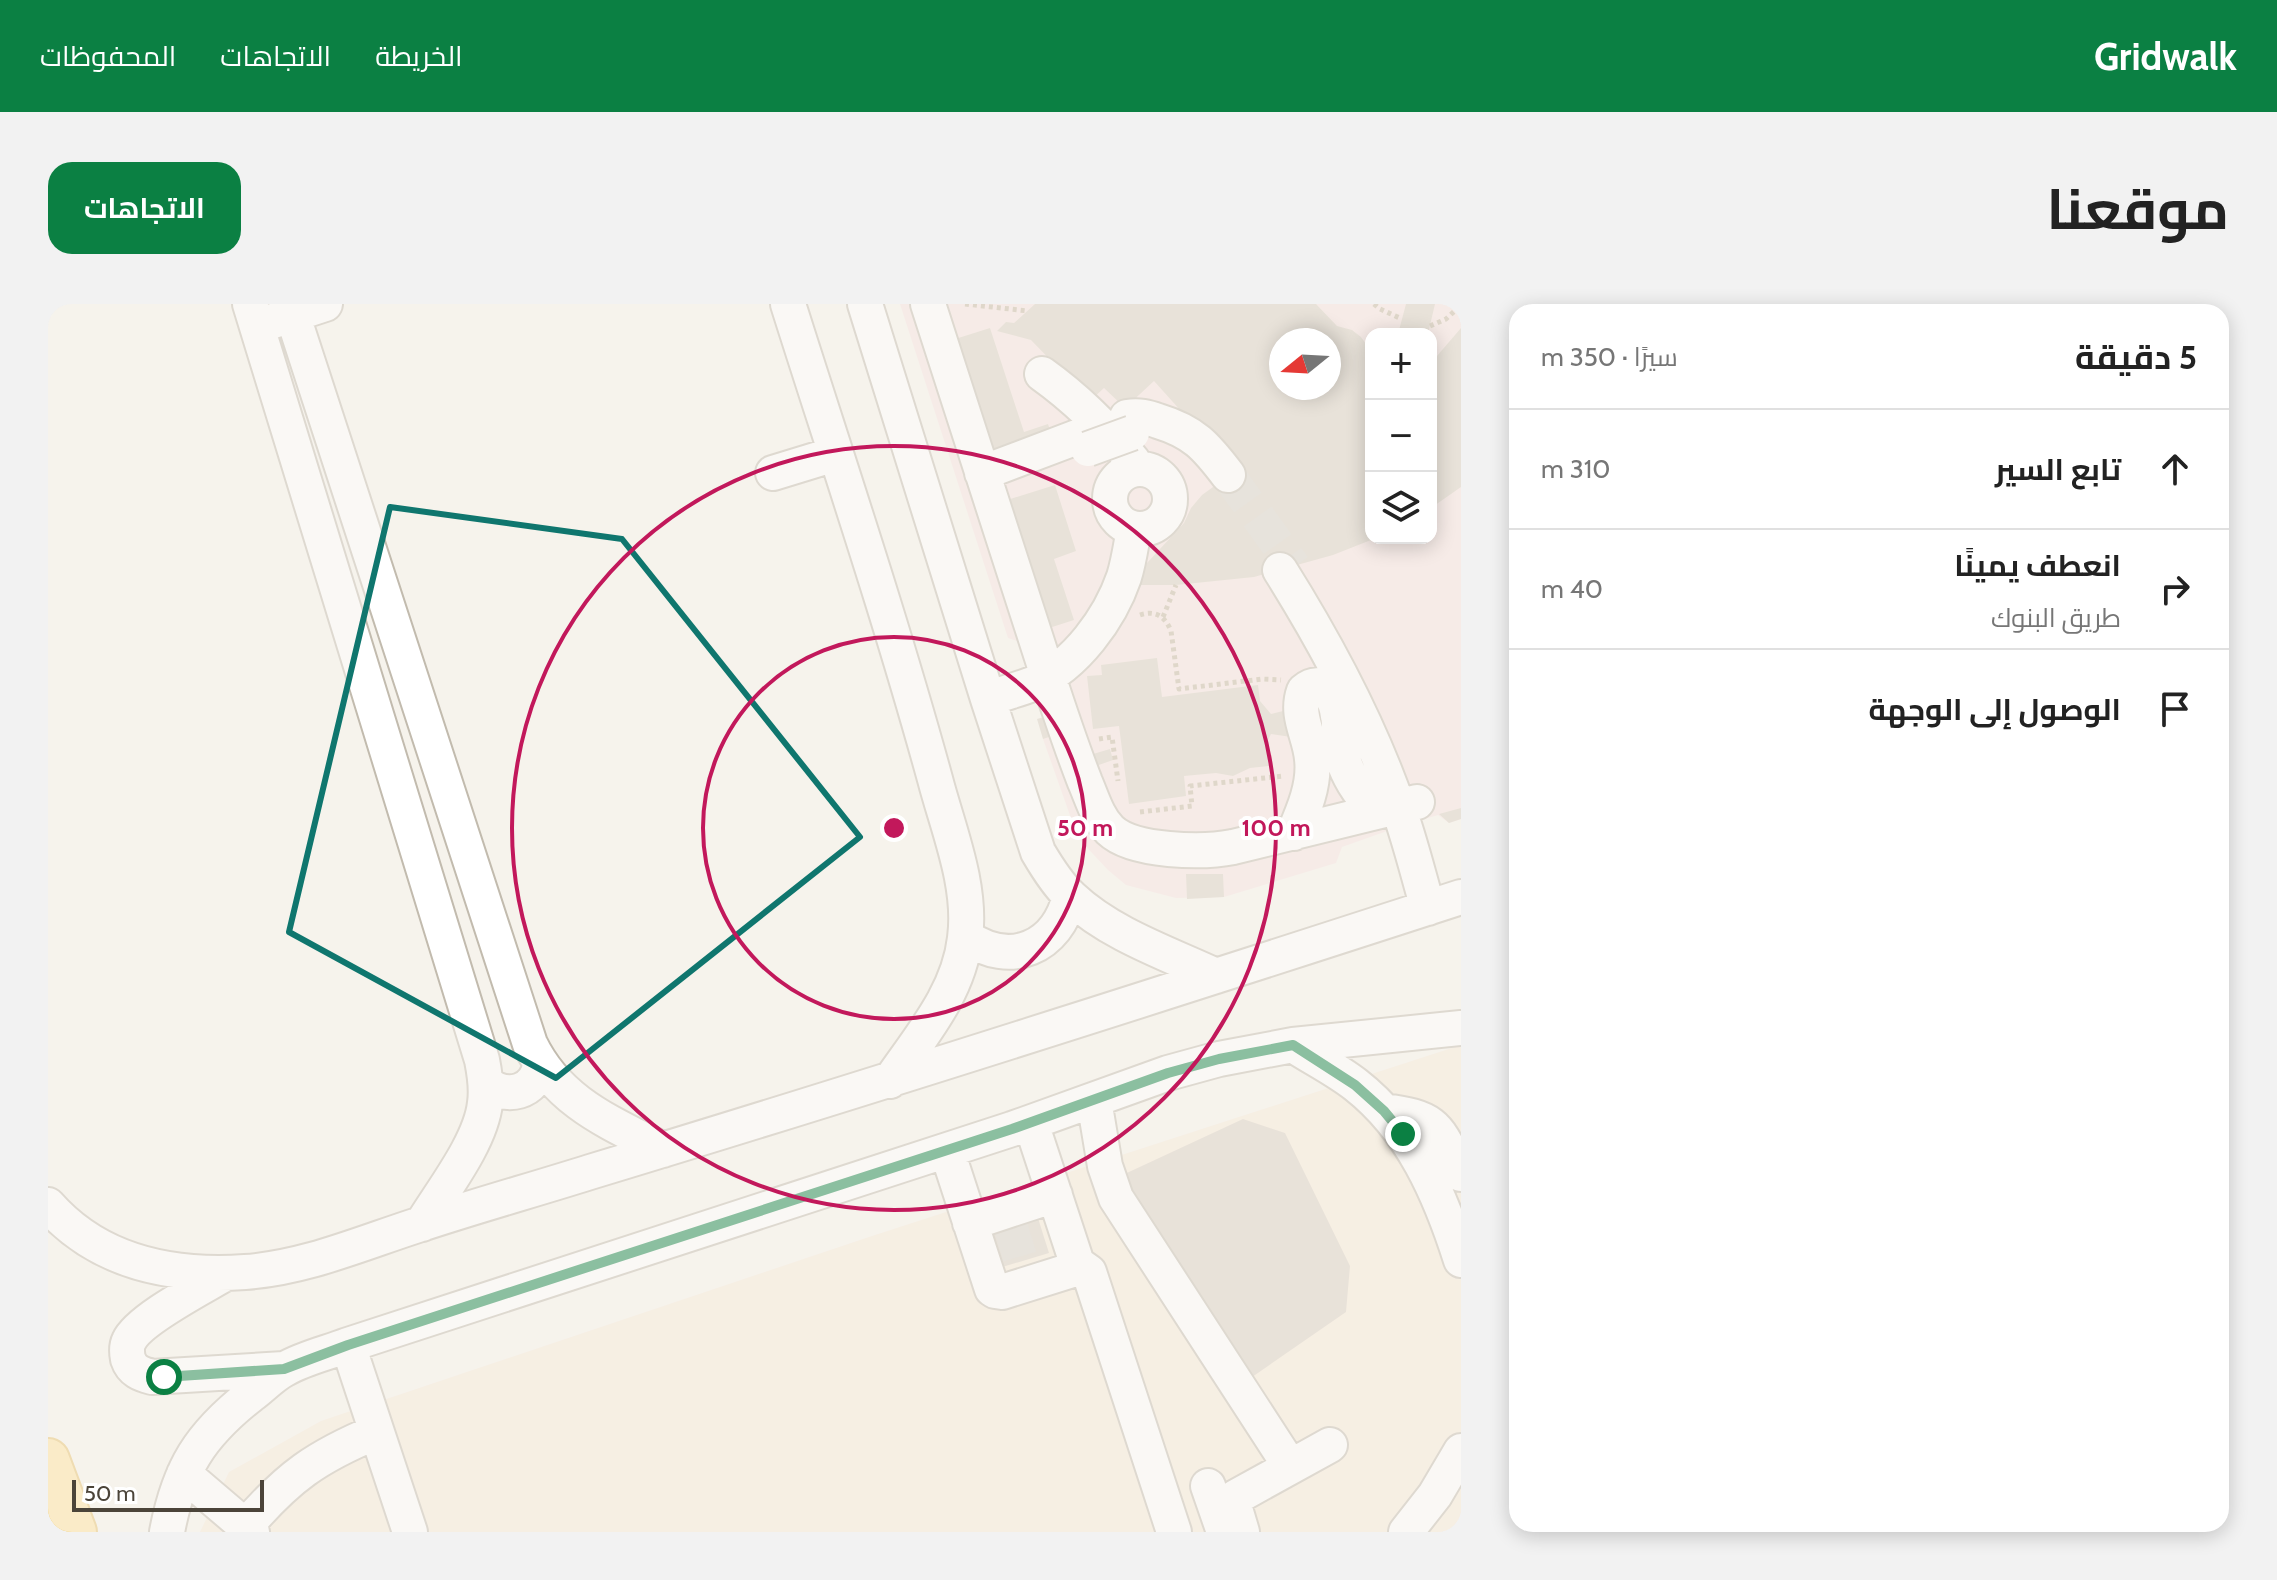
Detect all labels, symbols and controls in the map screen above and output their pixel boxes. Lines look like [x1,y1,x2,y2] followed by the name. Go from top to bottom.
[2094,33,2237,80] text: Gridwalk
[40,39,176,73] text: المحفوظات
[220,39,331,73] text: الاتجاهات
[375,39,463,73] text: الخريطة
[48,162,241,254] button: الاتجاهات
[2046,175,2229,243] text: موقعنا
[1269,328,1341,400] north arrow
[1365,328,1437,544] map controls
[1365,328,1437,400] button: +
[2075,336,2197,378] text: 5 دقيقة
[1541,341,1678,373] text: سيرًا · 350 m
[1365,400,1437,472] button: −
[2153,447,2197,491] icon: ahead
[1995,451,2121,488] text: تابع السير
[1541,453,1610,485] text: 310 m
[1365,472,1437,544] button: layers
[1954,547,2121,584] text: انعطف يمينًا
[2153,567,2197,611] icon: right
[1541,573,1603,605] text: 40 m
[1991,602,2121,634] text: طريق البنوك
[2153,687,2197,731] icon: arrive
[1868,691,2121,728] text: الوصول إلى الوجهة
[1057,813,1113,842] text: 50 m
[1241,813,1311,842] text: 100 m
[880,814,908,842] centre of rings
[1385,1116,1421,1152] route end
[146,1359,182,1395] route start
[72,1476,264,1512] scale bar
[84,1480,136,1507] text: 50 m

